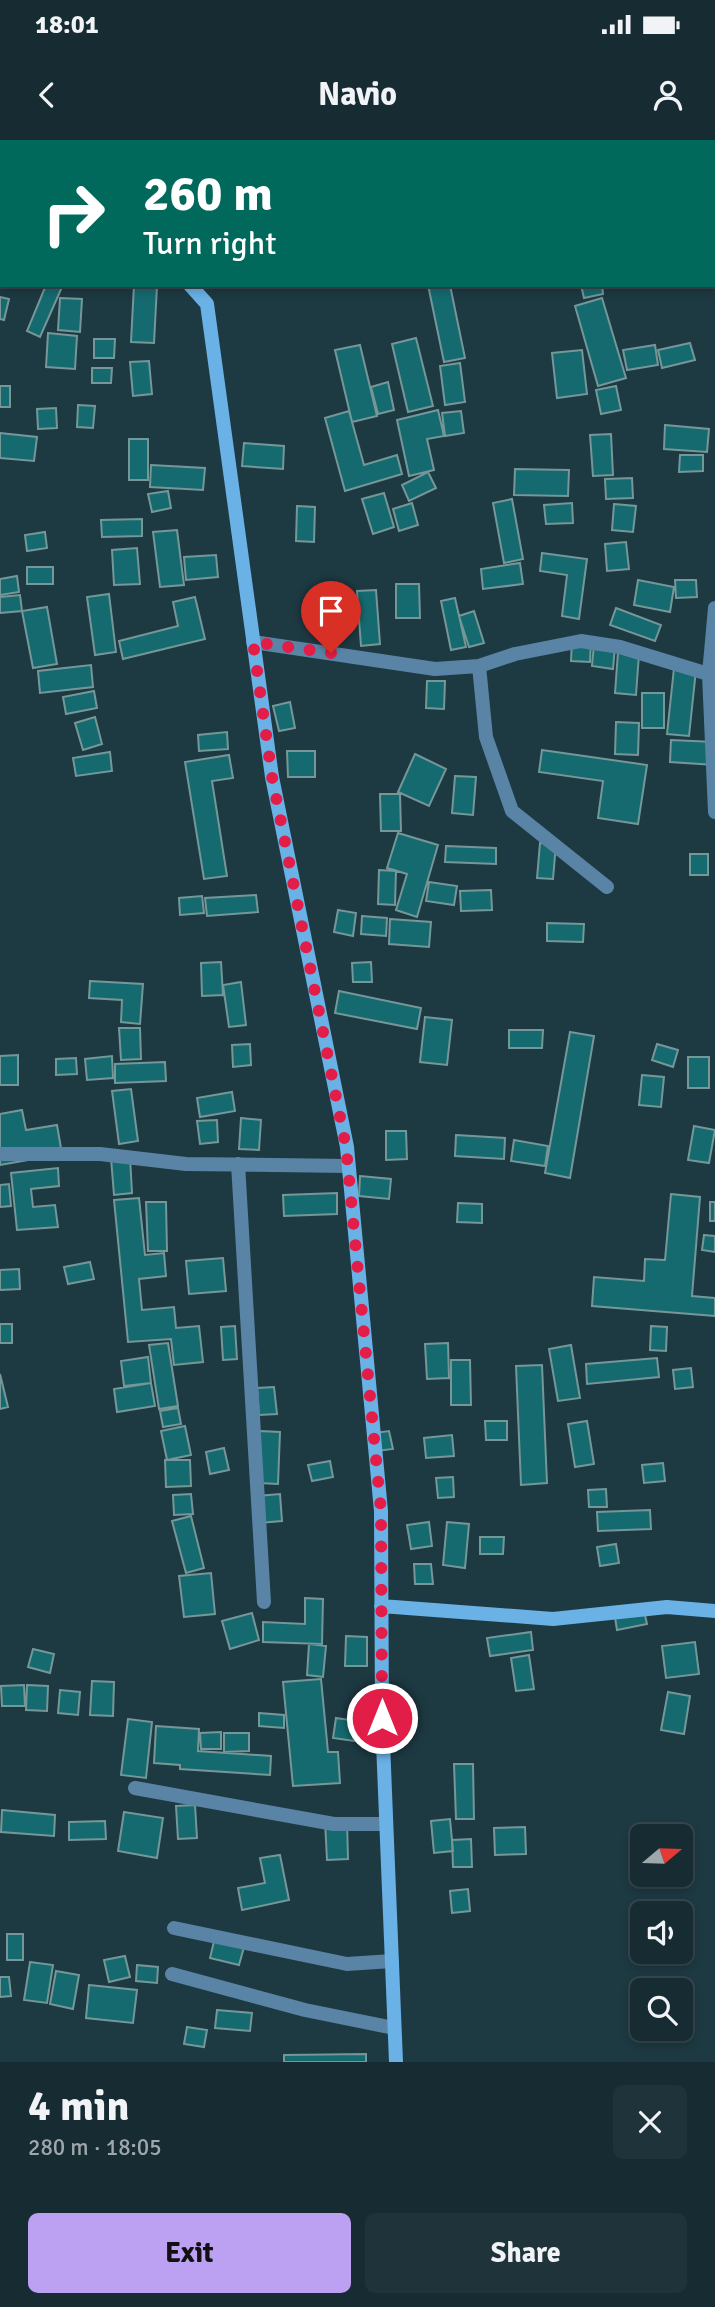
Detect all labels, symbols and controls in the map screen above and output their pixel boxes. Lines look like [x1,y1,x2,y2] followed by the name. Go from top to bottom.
[35,9,99,41] text: 18:01
[318,75,397,114] text: Navio
[28,76,66,114] icon: back
[649,76,687,114] icon: person
[143,164,273,224] text: 260 m
[28,168,119,259] icon: right
[143,224,276,263] text: Turn right
[301,581,361,653] pin
[312,592,350,630] icon: arrive
[345,1681,419,1755] position arrow
[630,1824,693,1886] north arrow
[630,1824,693,2041] map controls
[630,1901,693,1964] button: sound
[630,1978,693,2041] button: search
[28,2081,129,2132] text: 4 min
[613,2085,687,2159] button: close
[28,2133,162,2162] text: 280 m · 18:05
[28,2213,351,2293] button: Exit
[365,2213,687,2293] button: Share

